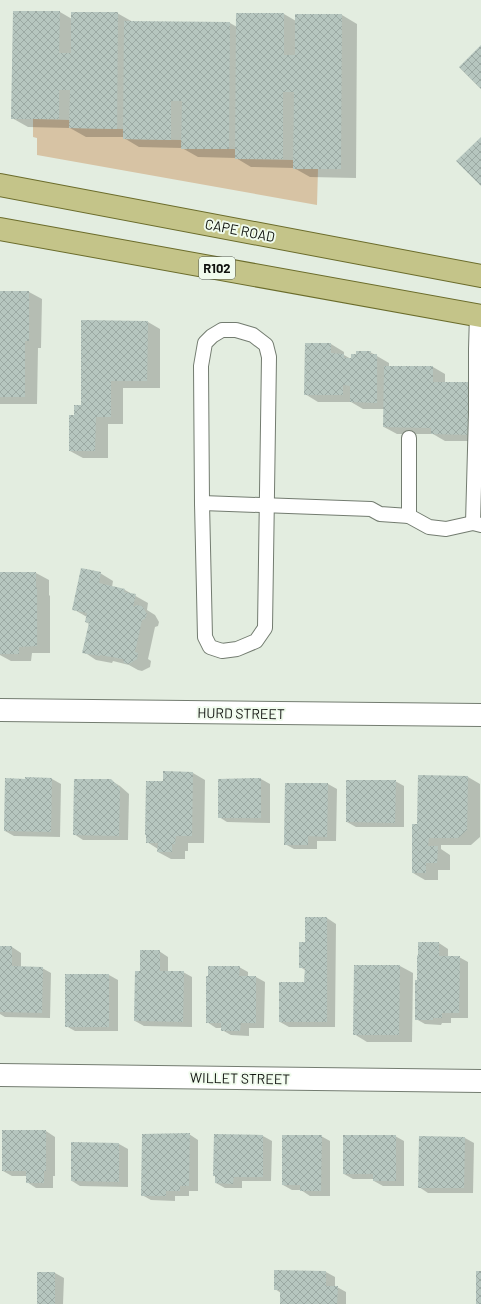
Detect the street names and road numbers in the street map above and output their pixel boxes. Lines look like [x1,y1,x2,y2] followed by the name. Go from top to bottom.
[204,215,276,245] street label: CAPE ROAD
[199,257,235,279] road number: R102
[197,704,285,722] street label: HURD STREET
[190,1069,290,1087] street label: WILLET STREET

